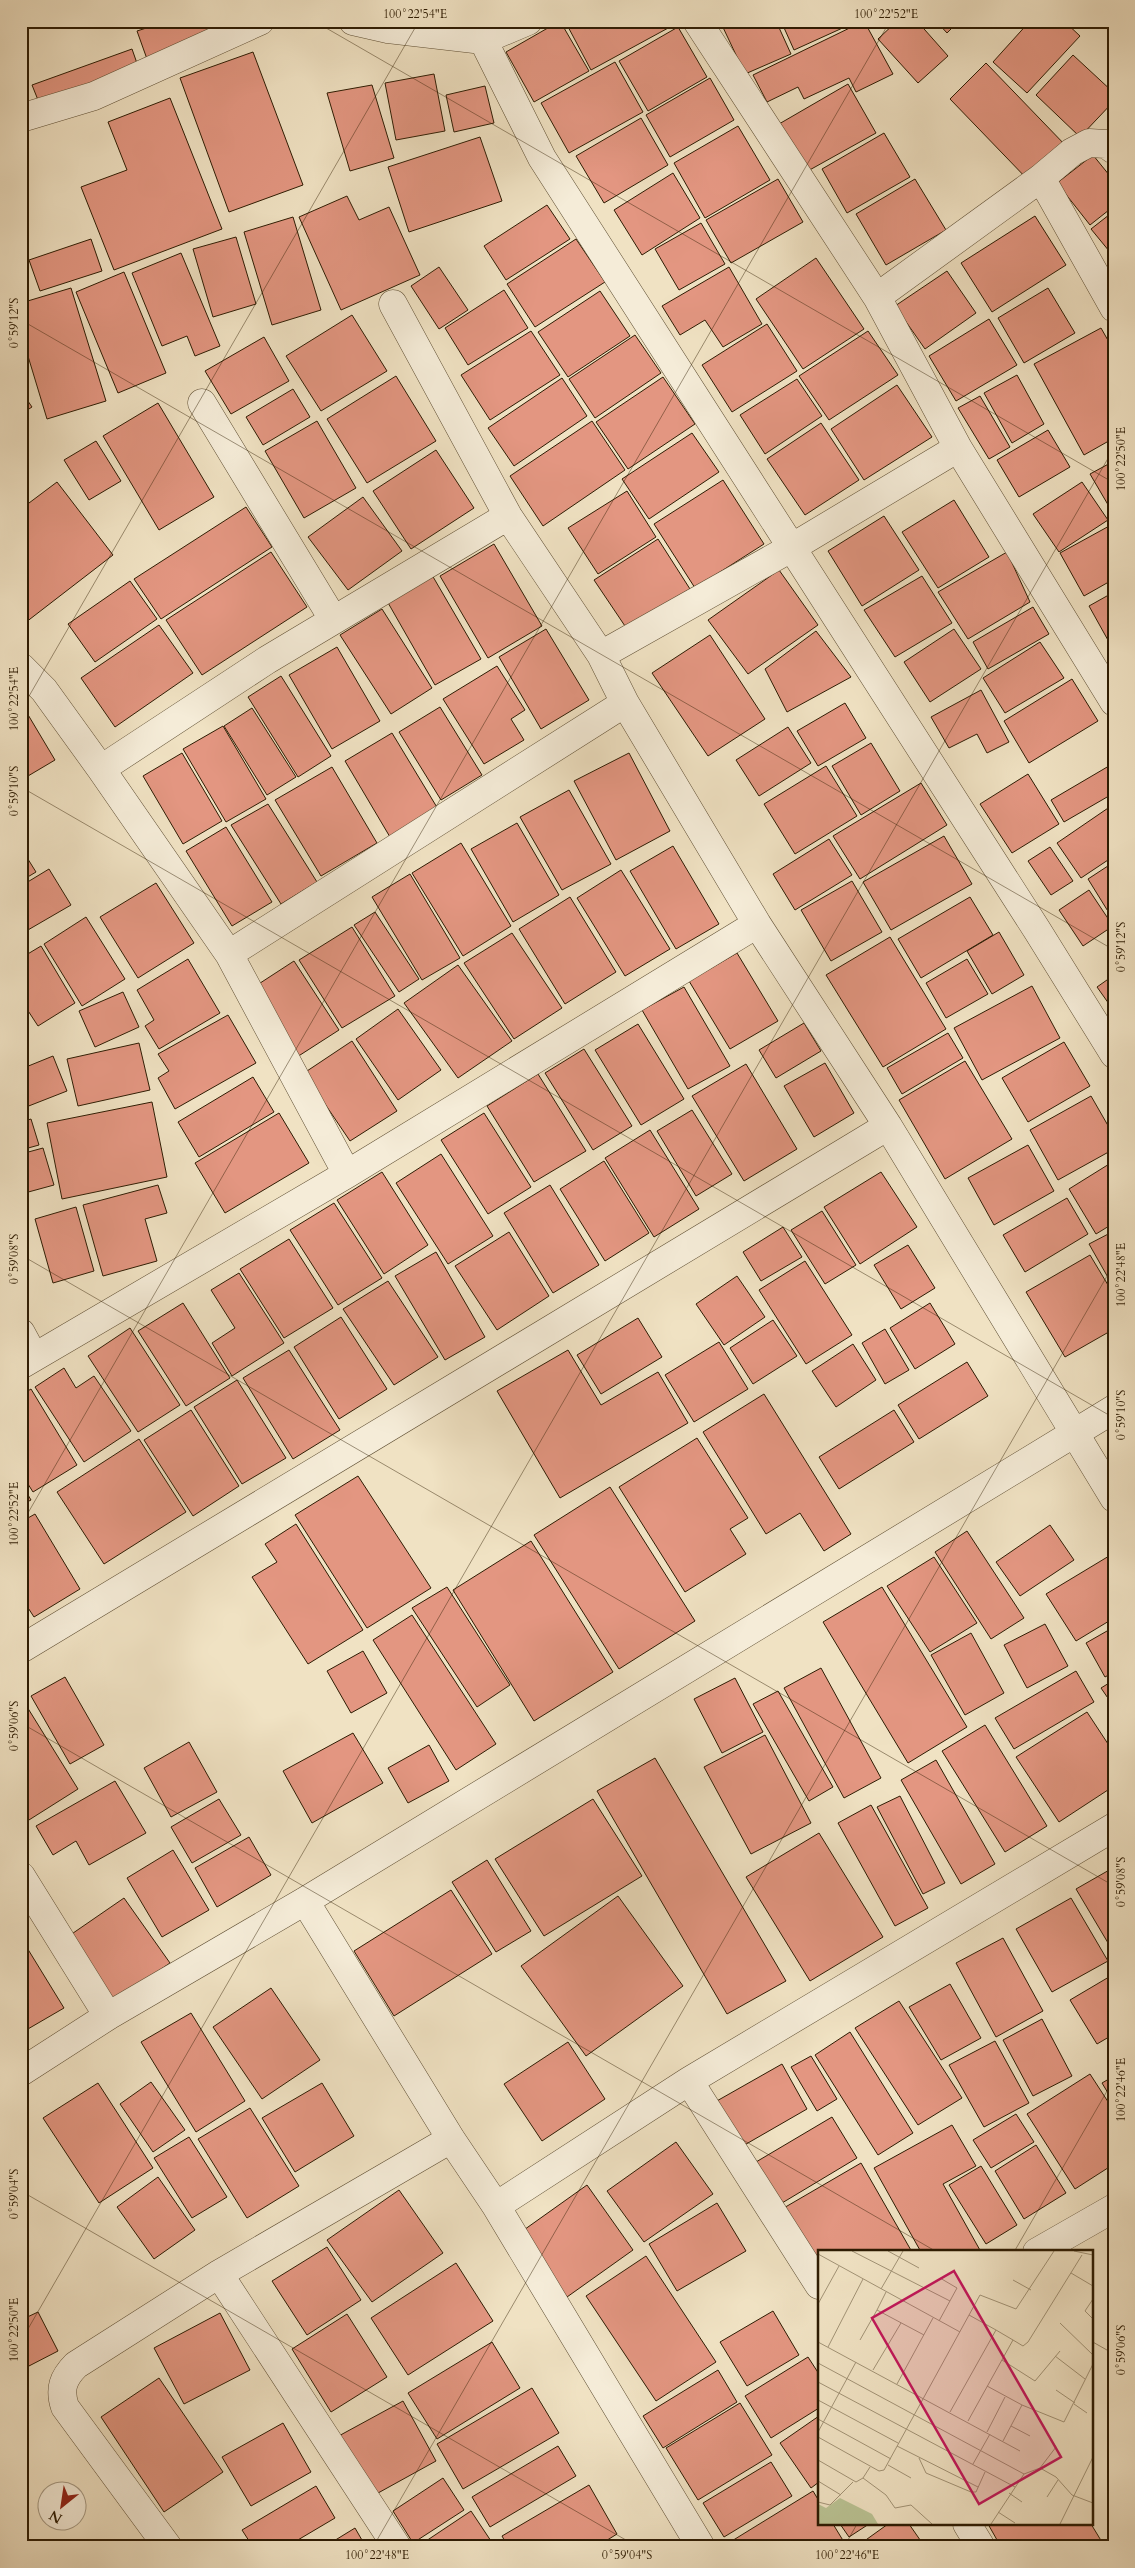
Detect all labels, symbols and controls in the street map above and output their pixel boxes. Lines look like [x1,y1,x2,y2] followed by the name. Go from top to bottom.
[383,6,447,22] text: 100°22'54"E
[854,6,918,22] text: 100°22'52"E
[6,298,22,348] text: 0°59'12"S
[1113,427,1129,491] text: 100°22'50"E
[6,667,22,731] text: 100°22'54"E
[6,766,22,816] text: 0°59'10"S
[1113,922,1129,972] text: 0°59'12"S
[6,1234,22,1284] text: 0°59'08"S
[1113,1243,1129,1307] text: 100°22'48"E
[1113,1390,1129,1440] text: 0°59'10"S
[6,1482,22,1546] text: 100°22'52"E
[6,1701,22,1751] text: 0°59'06"S
[1113,1857,1129,1907] text: 0°59'08"S
[1113,2058,1129,2122] text: 100°22'46"E
[6,2169,22,2219] text: 0°59'04"S
[818,2250,1092,2526] inset map
[6,2298,22,2362] text: 100°22'50"E
[1113,2325,1129,2375] text: 0°59'06"S
[38,2480,88,2530] north arrow
[46,2506,66,2528] text: N
[345,2547,409,2563] text: 100°22'48"E
[602,2547,652,2563] text: 0°59'04"S
[815,2547,879,2563] text: 100°22'46"E

